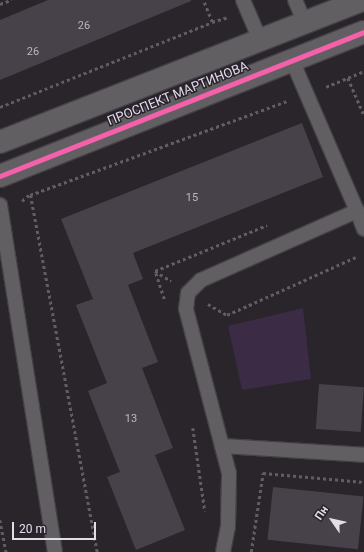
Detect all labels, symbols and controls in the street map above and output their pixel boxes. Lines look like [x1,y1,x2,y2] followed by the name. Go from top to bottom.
[78,19,90,33] house number: 26
[27,45,39,59] house number: 26
[105,59,251,129] street label: ПРОСПЕКТ МАРТИНОВА
[186,191,198,205] house number: 15
[125,412,137,426] house number: 13
[312,500,352,540] north arrow
[312,504,331,522] text: Пн
[14,514,98,540] scale bar
[19,522,46,536] text: 20 m

